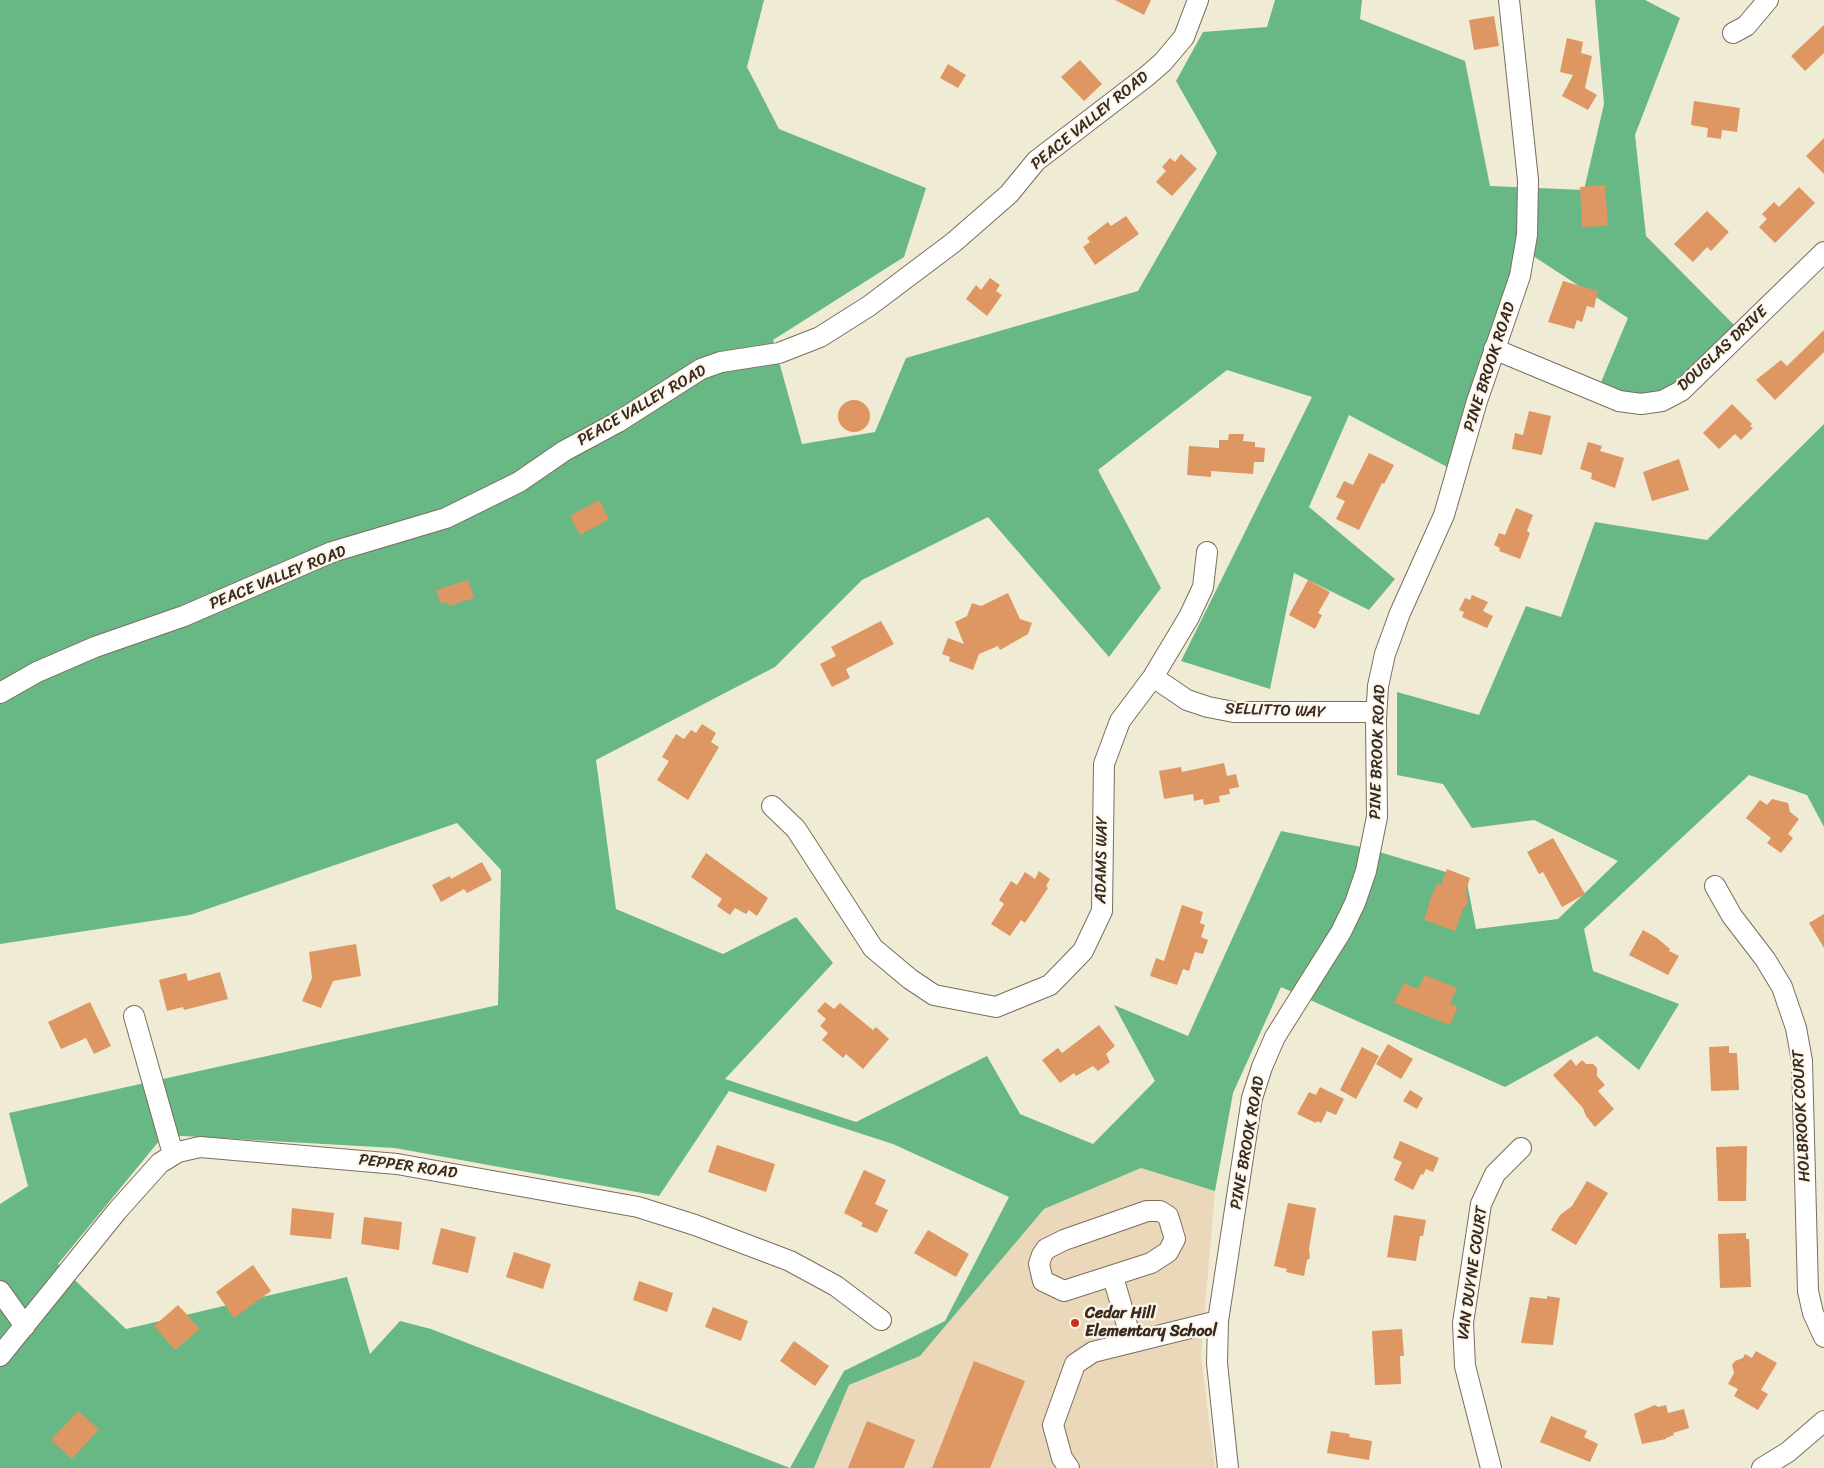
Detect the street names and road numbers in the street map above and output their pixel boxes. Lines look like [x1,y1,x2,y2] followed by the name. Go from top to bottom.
[1027,68,1153,174] street label: PEACE VALLEY ROAD
[1460,300,1520,434] street label: PINE BROOK ROAD
[1674,302,1772,396] street label: DOUGLAS DRIVE
[574,361,710,451] street label: PEACE VALLEY ROAD
[207,542,349,614] street label: PEACE VALLEY ROAD
[1366,684,1390,820] street label: PINE BROOK ROAD
[1224,700,1326,722] street label: SELLITTO WAY
[1092,816,1112,904] street label: ADAMS WAY
[1789,1050,1815,1182] street label: HOLBROOK COURT
[1227,1075,1269,1211] street label: PINE BROOK ROAD
[358,1151,458,1183] street label: PEPPER ROAD
[1454,1205,1492,1341] street label: VAN DUYNE COURT

